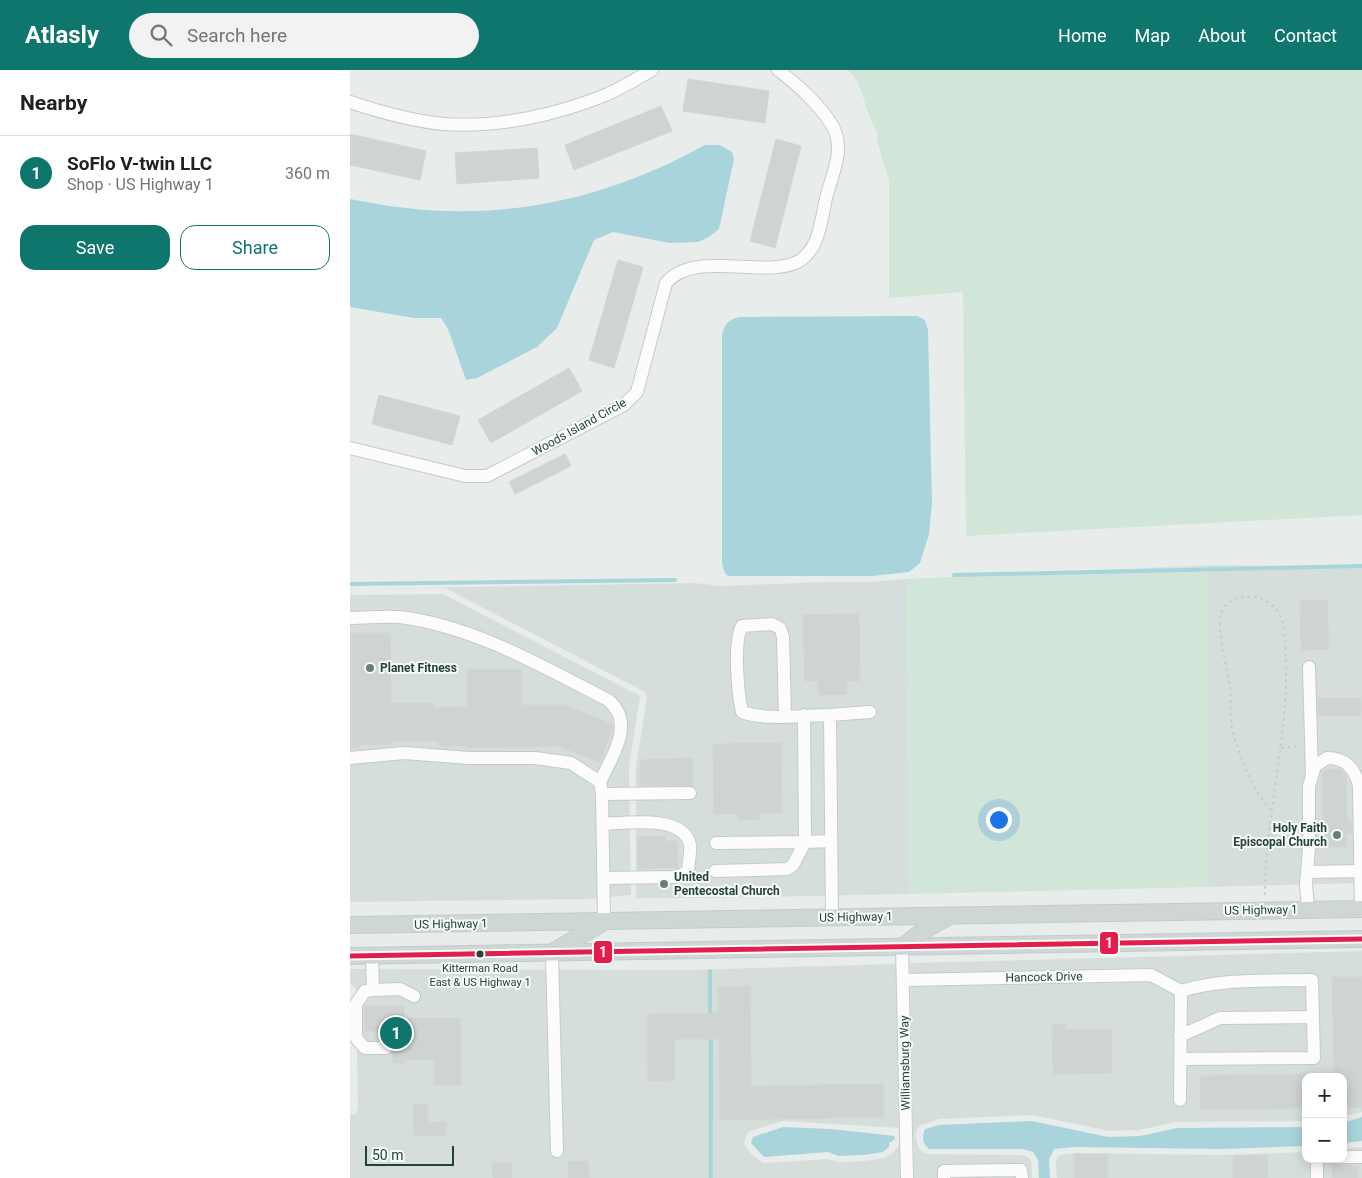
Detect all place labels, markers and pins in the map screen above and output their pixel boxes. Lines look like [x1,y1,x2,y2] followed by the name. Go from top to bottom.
[380,661,457,675] place label: Planet Fitness
[364,662,376,674] marker: Planet Fitness
[1233,821,1327,849] place label: Holy Faith Episcopal Church
[1331,829,1343,841] marker: Holy Faith Episcopal Church
[674,870,780,898] place label: United Pentecostal Church
[658,878,670,890] marker: United Pentecostal Church
[475,949,485,959] marker: Kitterman Road East & US Highway 1
[429,962,531,989] place label: Kitterman Road East & US Highway 1
[380,1014,412,1052] pin: 1

